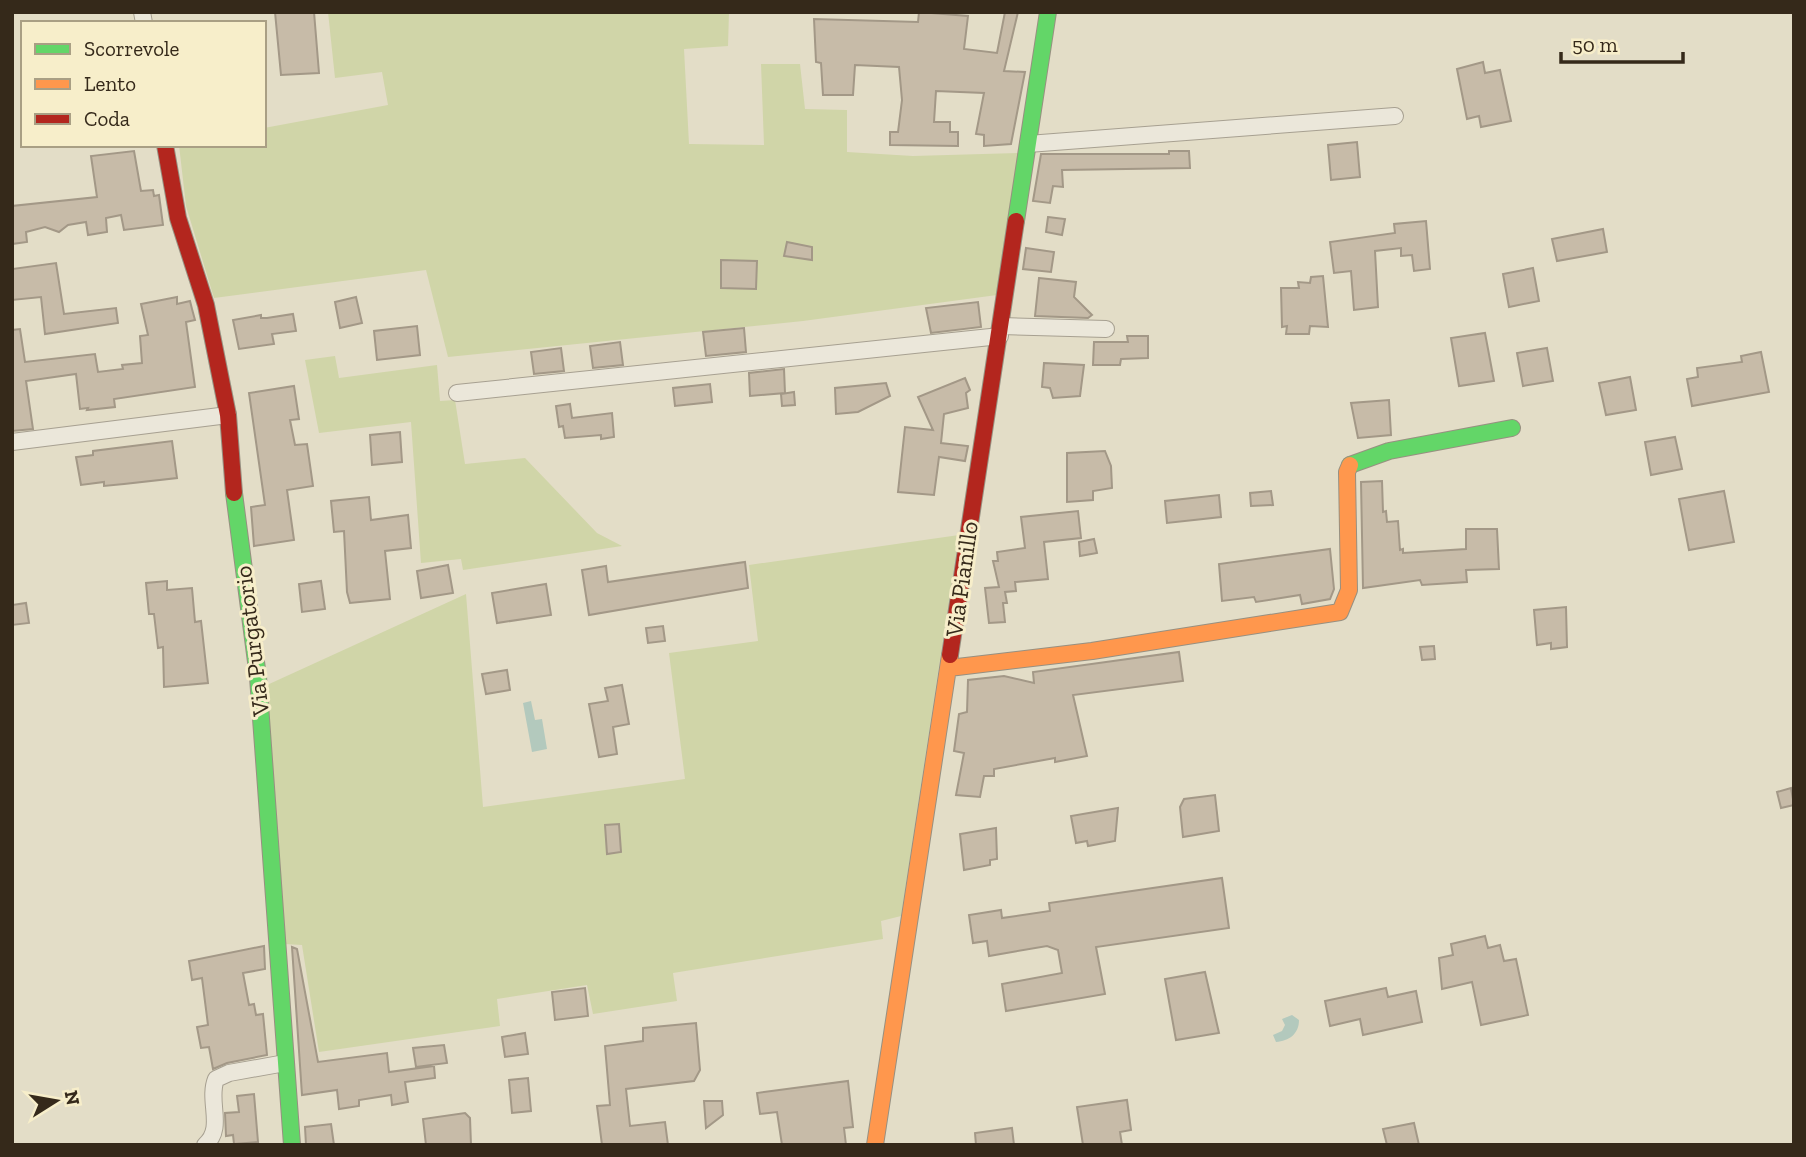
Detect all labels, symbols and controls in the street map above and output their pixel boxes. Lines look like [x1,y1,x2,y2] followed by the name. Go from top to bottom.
[21,21,266,147] legend
[1561,21,1684,65] scale bar
[1572,32,1618,57] text: 50 m
[84,36,179,61] text: Scorrevole
[84,71,136,96] text: Lento
[84,106,130,131] text: Coda
[939,519,984,640] street label: Via Pianillo
[228,564,275,719] street label: Via Purgatorio
[21,1066,91,1136] north arrow
[60,1089,85,1107] text: N

